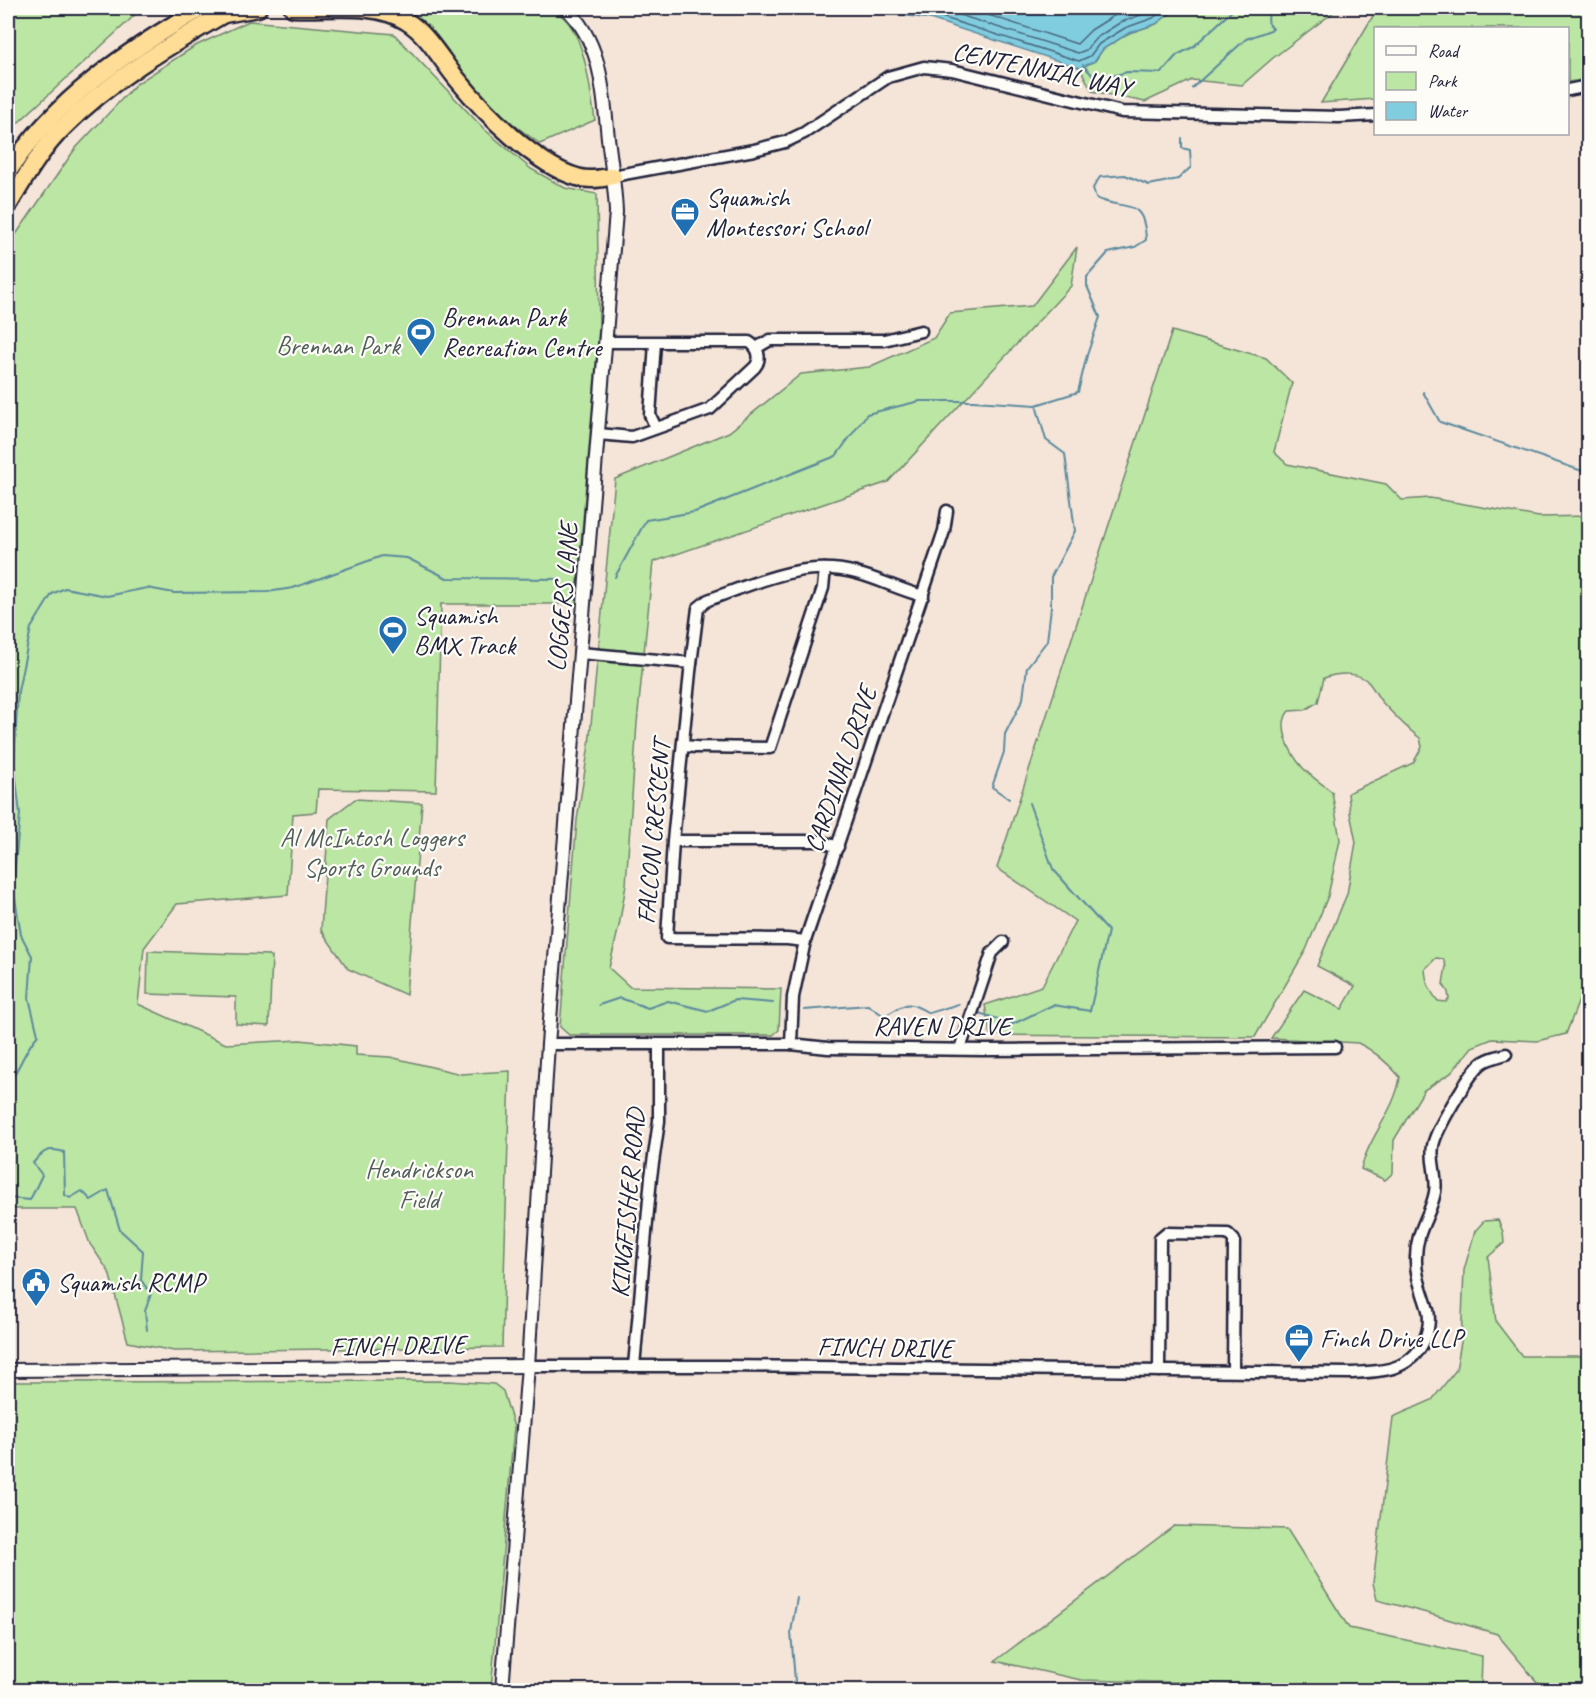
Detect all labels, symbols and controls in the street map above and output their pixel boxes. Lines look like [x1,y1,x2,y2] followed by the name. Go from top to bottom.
[1374,27,1569,135] legend
[950,35,1138,105] street label: CENTENNIAL WAY
[1428,40,1461,62] text: Road
[1428,70,1458,92] text: Park
[1428,100,1469,122] text: Water
[706,181,872,244] place label: Squamish Montessori School
[669,196,701,238] office icon: Squamish Montessori School
[442,301,604,364] place label: Brennan Park Recreation Centre
[405,316,437,358] sports icon: Brennan Park Recreation Centre
[276,329,402,362] park label: Brennan Park
[540,518,586,673] street label: LOGGERS LANE
[414,599,518,662] place label: Squamish BMX Track
[377,614,409,656] sports icon: Squamish BMX Track
[797,678,885,856] street label: CARDINAL DRIVE
[629,734,678,925] street label: FALCON CRESCENT
[280,821,466,884] park label: Al McIntosh Loggers Sports Grounds
[873,1010,1014,1043] street label: RAVEN DRIVE
[603,1104,652,1299] street label: KINGFISHER ROAD
[365,1153,474,1216] park label: Hendrickson Field
[20,1266,52,1308] public building icon: Squamish RCMP
[57,1266,208,1299] place label: Squamish RCMP
[1283,1322,1315,1364] office icon: Finch Drive LLP
[1320,1322,1465,1355] place label: Finch Drive LLP
[330,1328,470,1363] street label: FINCH DRIVE
[817,1330,957,1365] street label: FINCH DRIVE

